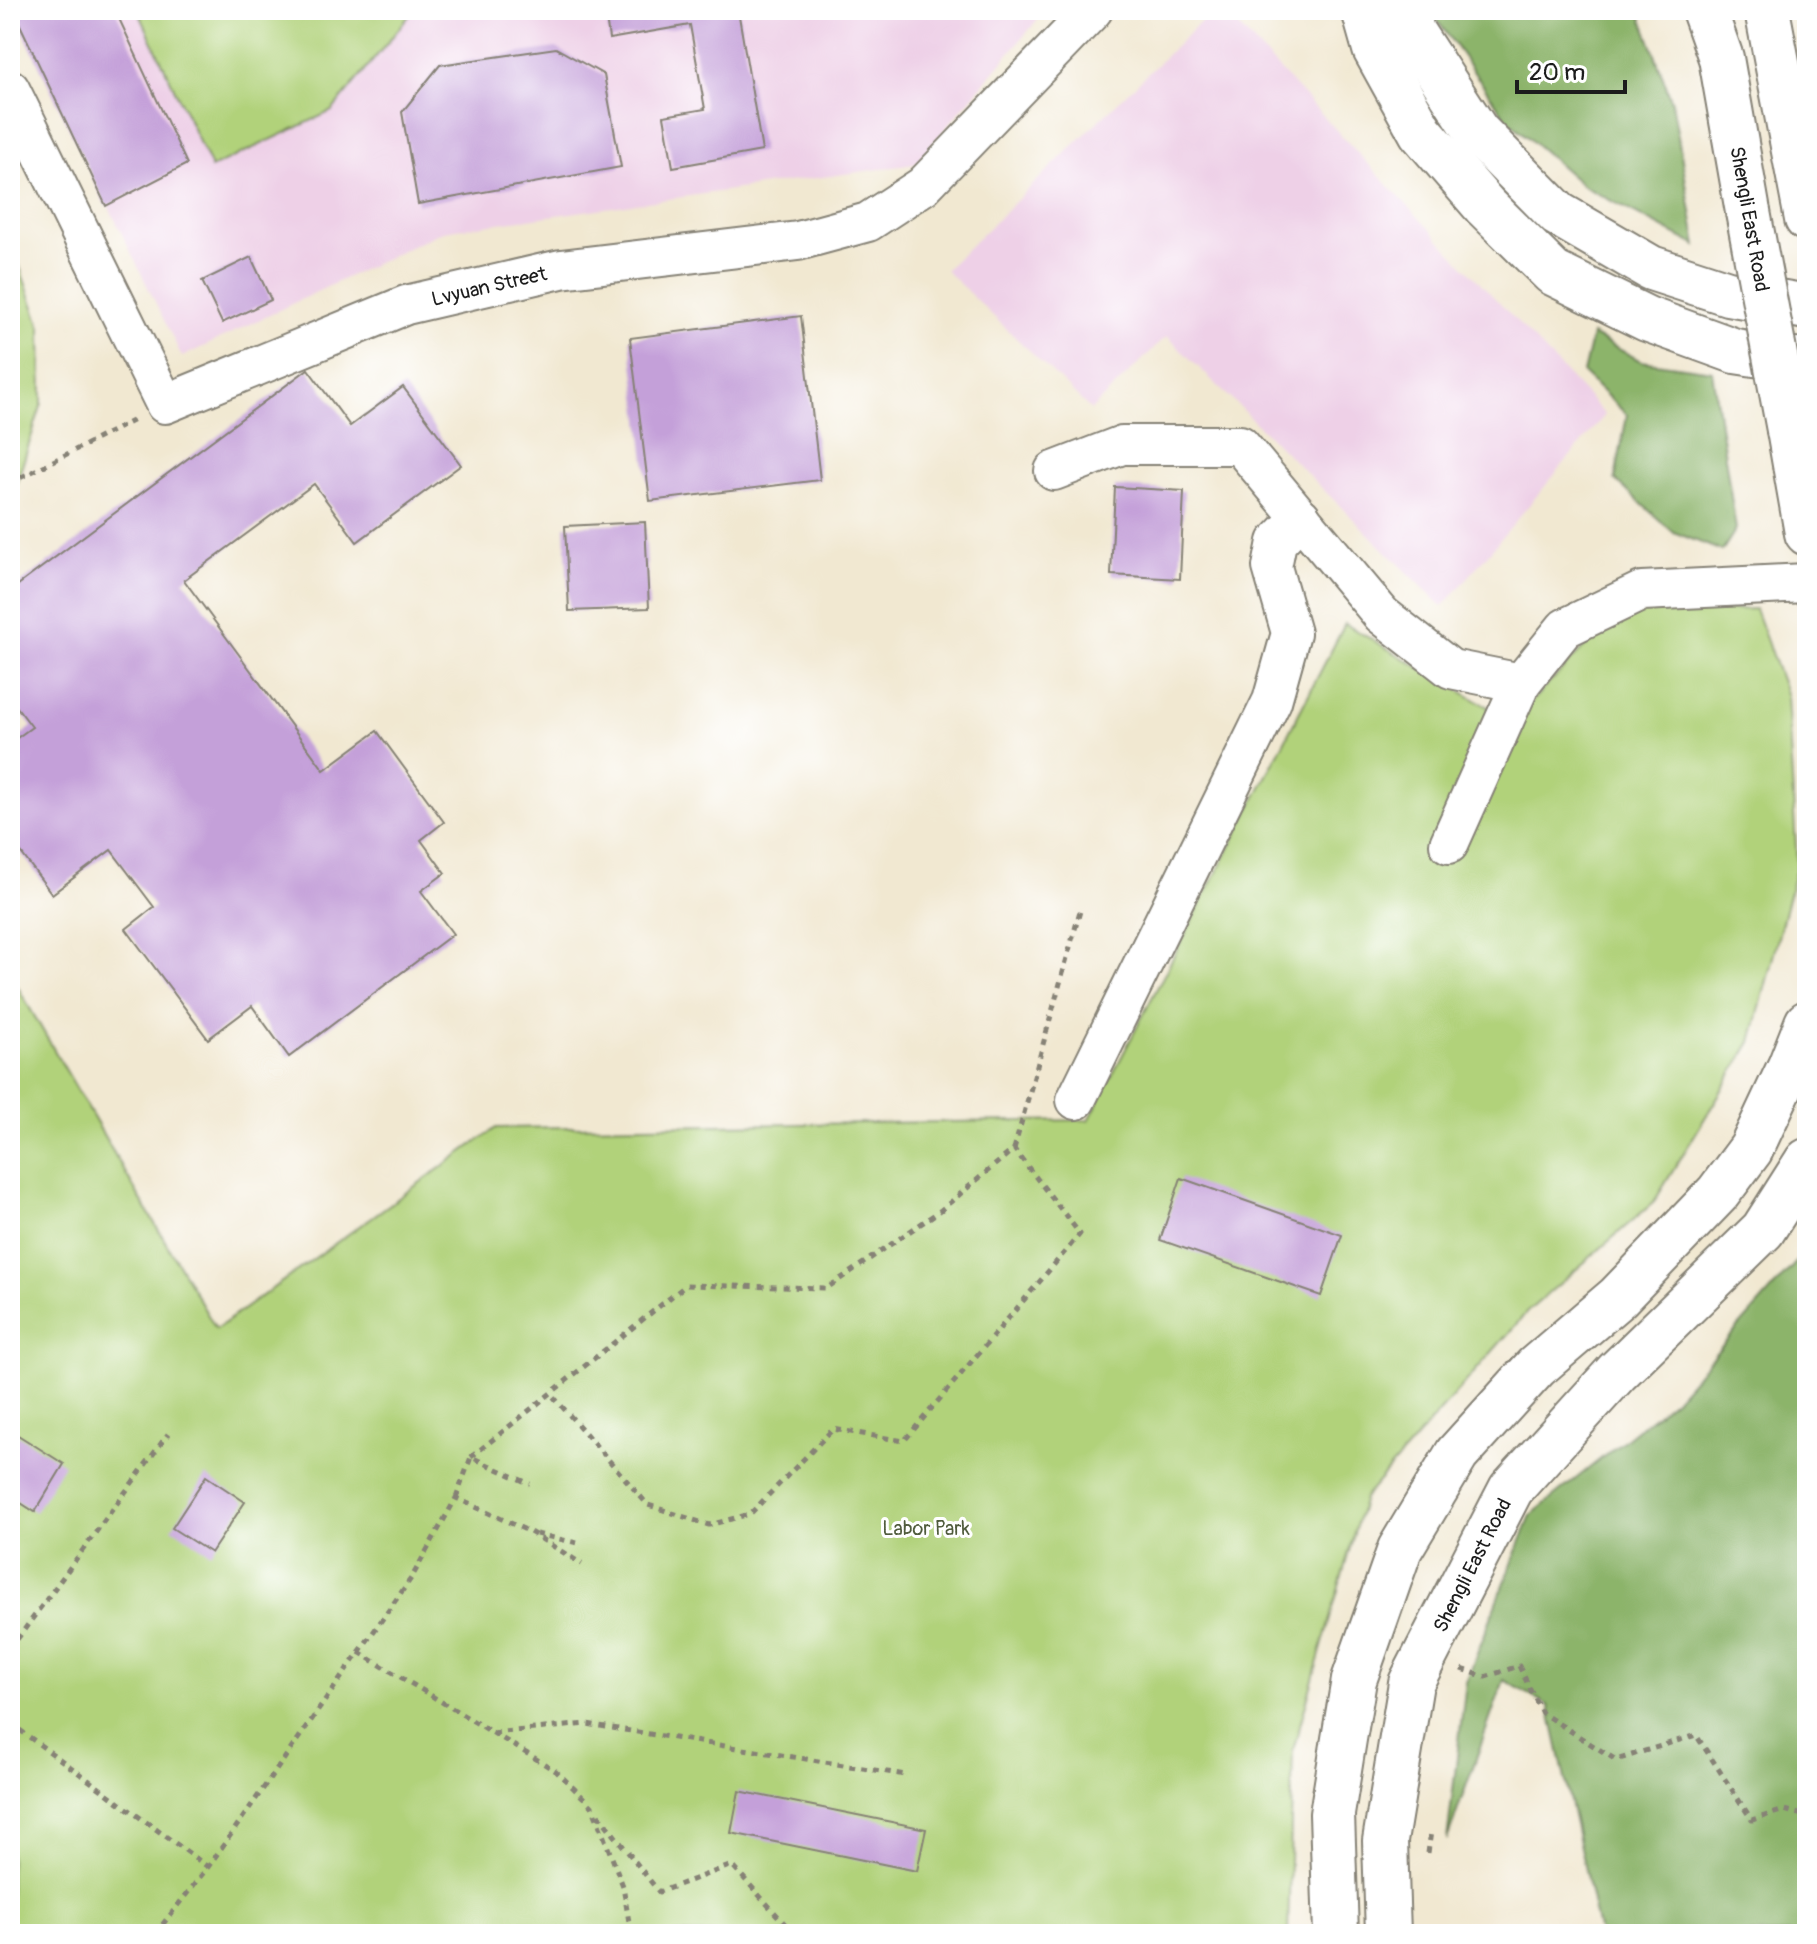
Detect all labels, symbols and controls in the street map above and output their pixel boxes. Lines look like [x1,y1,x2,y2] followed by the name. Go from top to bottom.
[1517,44,1625,94] scale bar
[1529,58,1585,87] text: 20 m
[1724,145,1775,294] street label: Shengli East Road
[429,261,550,312] street label: Lvyuan Street
[1428,1494,1517,1636] street label: Shengli East Road
[882,1516,970,1541] park label: Labor Park

